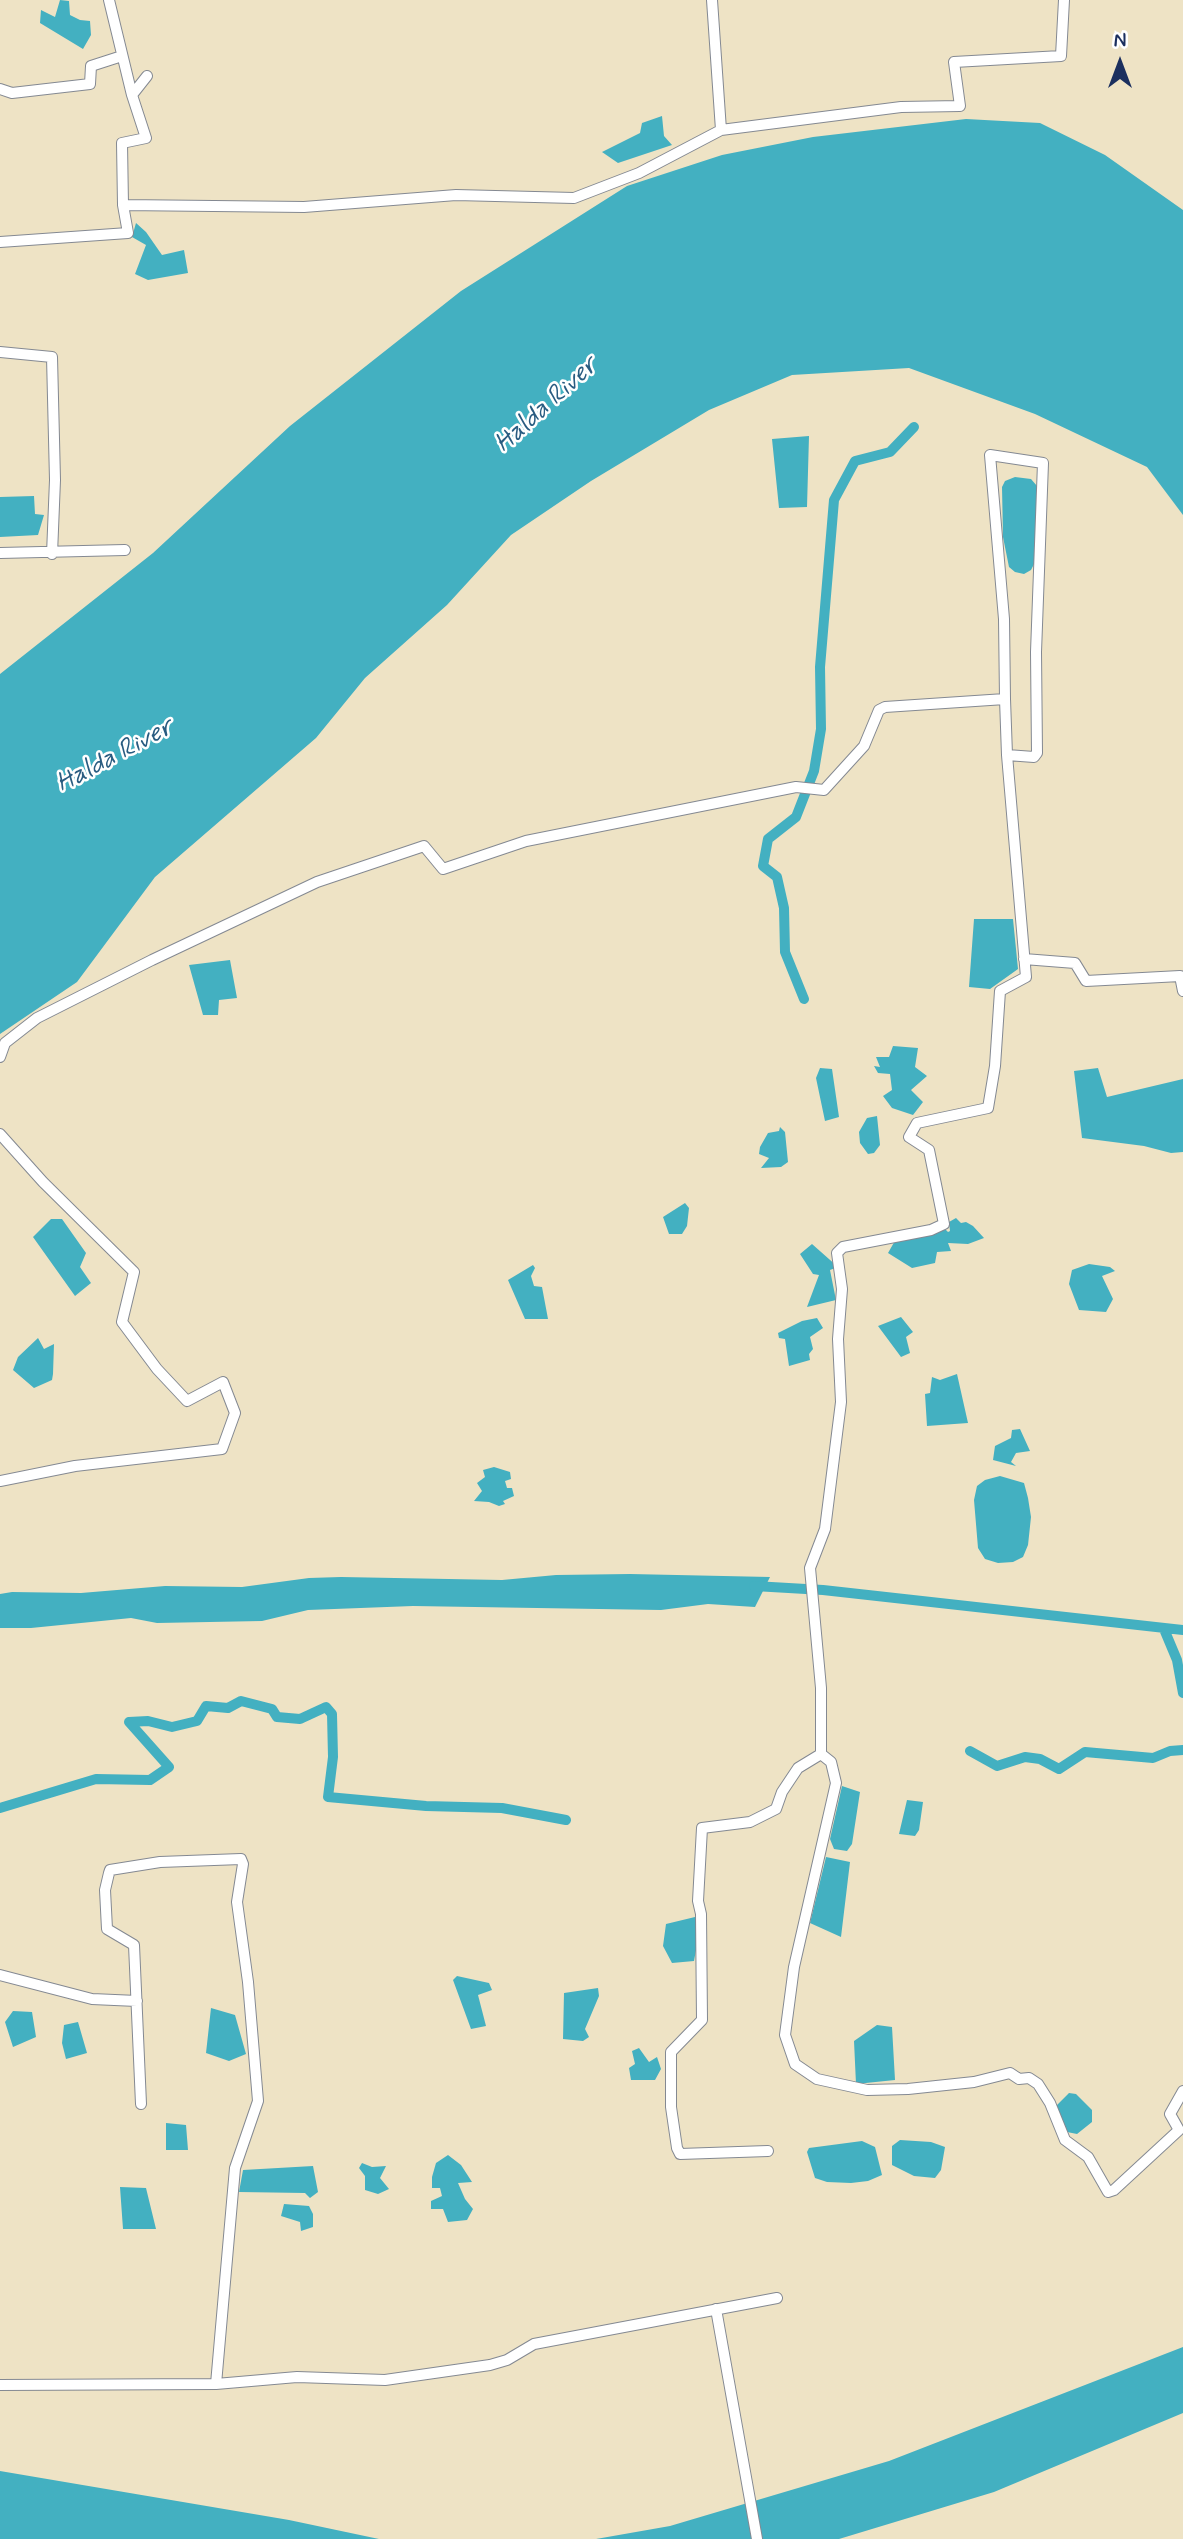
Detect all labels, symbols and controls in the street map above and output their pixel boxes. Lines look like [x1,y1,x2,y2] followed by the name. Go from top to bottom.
[1085,28,1155,98] north arrow
[1114,29,1126,54] text: N
[489,352,605,460] water label: Halda River
[51,713,179,801] water label: Halda River

